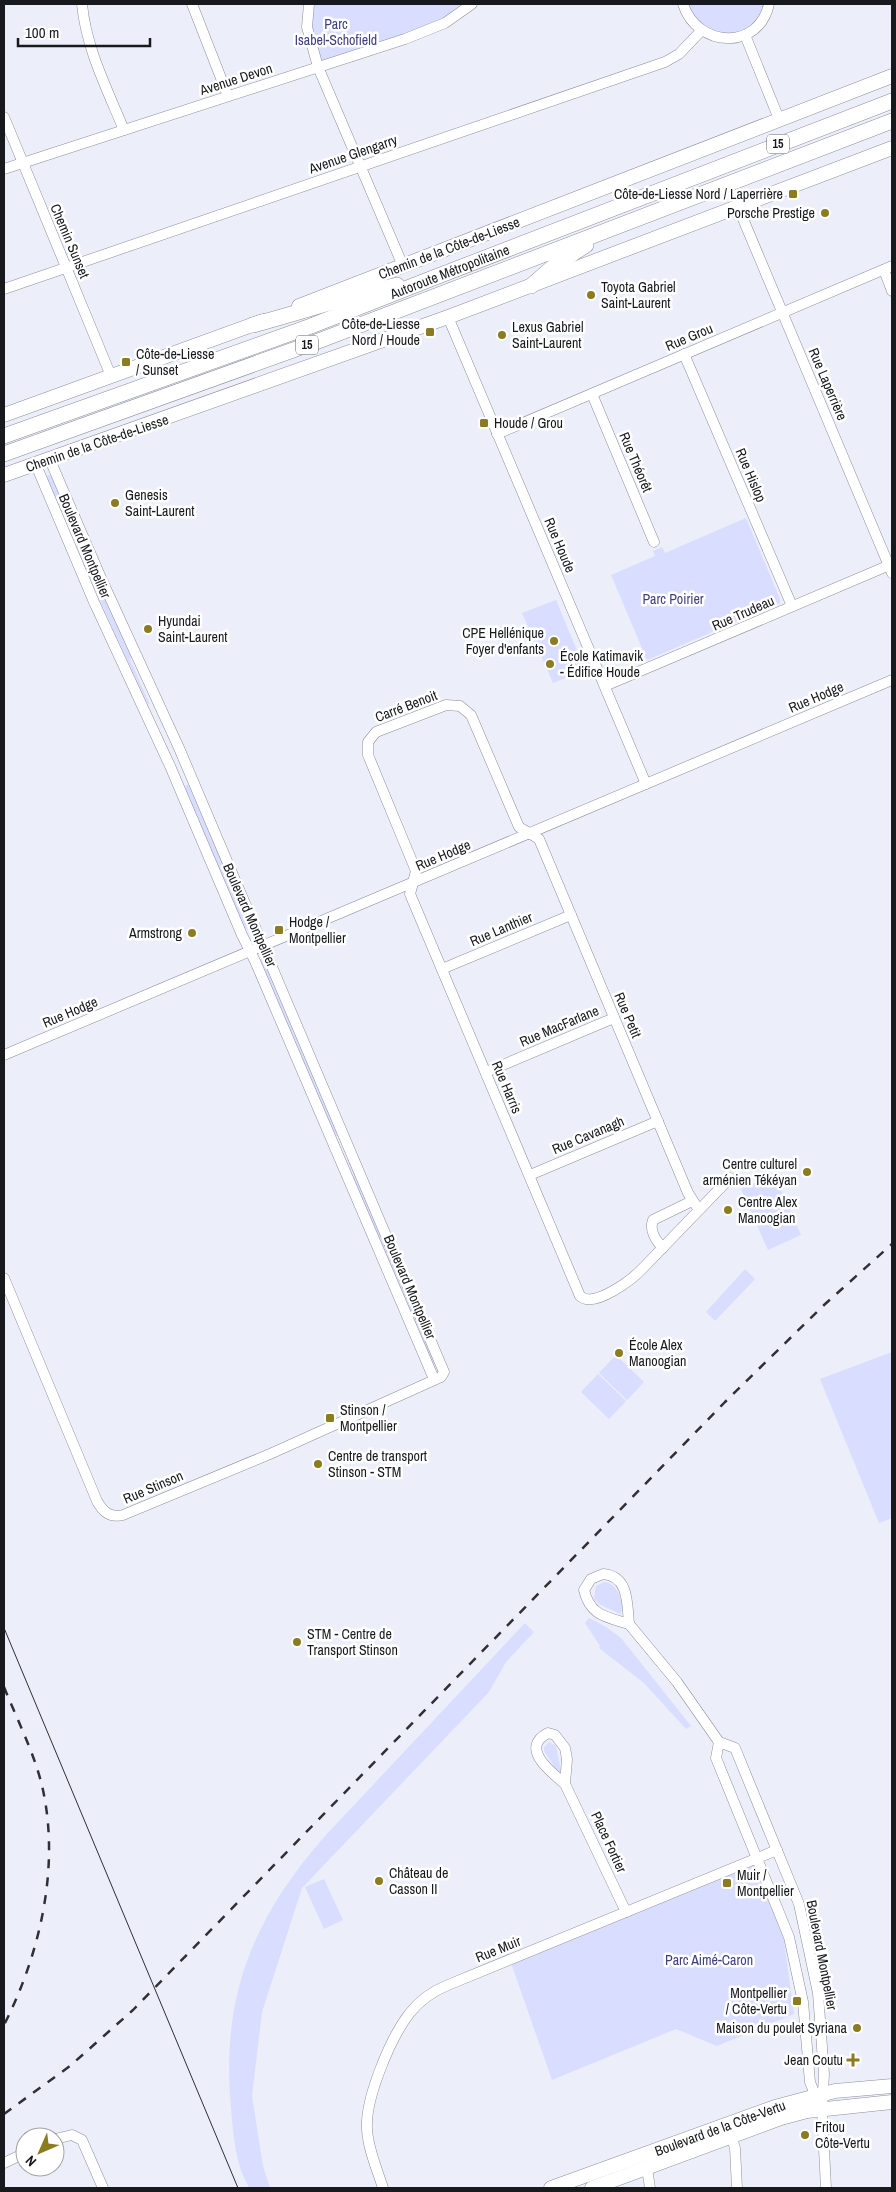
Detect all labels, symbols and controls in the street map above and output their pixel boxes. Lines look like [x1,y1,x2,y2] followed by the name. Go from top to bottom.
[18,15,150,47] scale bar
[295,15,377,49] park label: Parc Isabel-Schofield
[25,22,59,43] text: 100 m
[197,59,275,99] street label: Avenue Devon
[305,130,400,178] street label: Avenue Glengarry
[767,134,789,154] road number: 15
[614,185,783,203] place label: Côte-de-Liesse Nord / Laperrière
[787,188,799,200] marker: Côte-de-Liesse Nord / Laperrière
[46,201,94,281] street label: Chemin Sunset
[727,204,815,222] place label: Porsche Prestige
[819,207,831,219] marker: Porsche Prestige
[376,213,522,283] street label: Chemin de la Côte-de-Liesse
[386,240,512,303] street label: Autoroute Métropolitaine
[601,278,676,312] place label: Toyota Gabriel Saint-Laurent
[585,289,597,301] marker: Toyota Gabriel Saint-Laurent
[342,315,420,349] place label: Côte-de-Liesse Nord / Houde
[512,318,583,352] place label: Lexus Gabriel Saint-Laurent
[663,319,715,355] street label: Rue Grou
[424,326,436,338] marker: Côte-de-Liesse Nord / Houde
[496,329,508,341] marker: Lexus Gabriel Saint-Laurent
[296,336,318,354] road number: 15
[136,345,214,379] place label: Côte-de-Liesse / Sunset
[805,345,851,423] street label: Rue Laperrière
[120,356,132,368] marker: Côte-de-Liesse / Sunset
[23,410,171,476] street label: Chemin de la Côte-de-Liesse
[494,414,563,432] place label: Houde / Grou
[478,417,490,429] marker: Houde / Grou
[615,429,657,495] street label: Rue Théorêt
[732,445,770,505] street label: Rue Hislop
[125,486,195,520] place label: Genesis Saint-Laurent
[55,491,115,601] street label: Boulevard Montpellier
[109,497,121,509] marker: Genesis Saint-Laurent
[540,515,580,575] street label: Rue Houde
[642,590,704,608] park label: Parc Poirier
[709,591,777,635] street label: Rue Trudeau
[158,612,228,646] place label: Hyundai Saint-Laurent
[142,623,154,635] marker: Hyundai Saint-Laurent
[462,624,544,658] place label: CPE Hellénique Foyer d'enfants
[548,635,560,647] marker: CPE Hellénique Foyer d'enfants
[560,647,643,681] place label: École Katimavik - Édifice Houde
[544,658,556,670] marker: École Katimavik - Édifice Houde
[786,677,846,717] street label: Rue Hodge
[372,686,440,726] street label: Carré Benoit
[413,835,473,875] street label: Rue Hodge
[219,860,281,970] street label: Boulevard Montpellier
[467,908,535,950] street label: Rue Lanthier
[289,913,346,947] place label: Hodge / Montpellier
[128,924,183,942] place label: Armstrong
[273,924,285,936] marker: Hodge / Montpellier
[186,927,198,939] marker: Armstrong
[610,989,646,1041] street label: Rue Petit
[40,992,100,1032] street label: Rue Hodge
[517,1001,601,1051] street label: Rue MacFarlane
[488,1058,526,1116] street label: Rue Harris
[549,1112,627,1158] street label: Rue Cavanagh
[703,1155,797,1189] place label: Centre culturel arménien Tékéyan
[801,1166,813,1178] marker: Centre culturel arménien Tékéyan
[738,1193,798,1227] place label: Centre Alex Manoogian
[722,1204,734,1216] marker: Centre Alex Manoogian
[380,1232,440,1342] street label: Boulevard Montpellier
[629,1336,686,1370] place label: École Alex Manoogian
[613,1347,625,1359] marker: École Alex Manoogian
[340,1401,397,1435] place label: Stinson / Montpellier
[324,1412,336,1424] marker: Stinson / Montpellier
[328,1447,427,1481] place label: Centre de transport Stinson - STM
[312,1458,324,1470] marker: Centre de transport Stinson - STM
[120,1466,186,1508] street label: Rue Stinson
[307,1625,398,1659] place label: STM - Centre de Transport Stinson
[291,1636,303,1648] marker: STM - Centre de Transport Stinson
[587,1809,631,1875] street label: Place Fortier
[389,1864,448,1898] place label: Château de Casson II
[737,1866,794,1900] place label: Muir / Montpellier
[373,1875,385,1887] marker: Château de Casson II
[721,1877,733,1889] marker: Muir / Montpellier
[803,1898,842,2012] street label: Boulevard Montpellier
[473,1932,523,1966] street label: Rue Muir
[665,1951,753,1969] park label: Parc Aimé-Caron
[726,1984,787,2018] place label: Montpellier / Côte-Vertu
[791,1995,803,2007] marker: Montpellier / Côte-Vertu
[716,2019,848,2037] place label: Maison du poulet Syriana
[851,2022,863,2034] marker: Maison du poulet Syriana
[784,2051,843,2069] place label: Jean Coutu
[847,2054,859,2066] marker: Jean Coutu
[652,2096,788,2160] street label: Boulevard de la Côte-Vertu
[815,2118,870,2152] place label: Fritou Côte-Vertu
[15,2127,65,2177] north arrow
[799,2129,811,2141] marker: Fritou Côte-Vertu
[22,2152,40,2170] text: N

